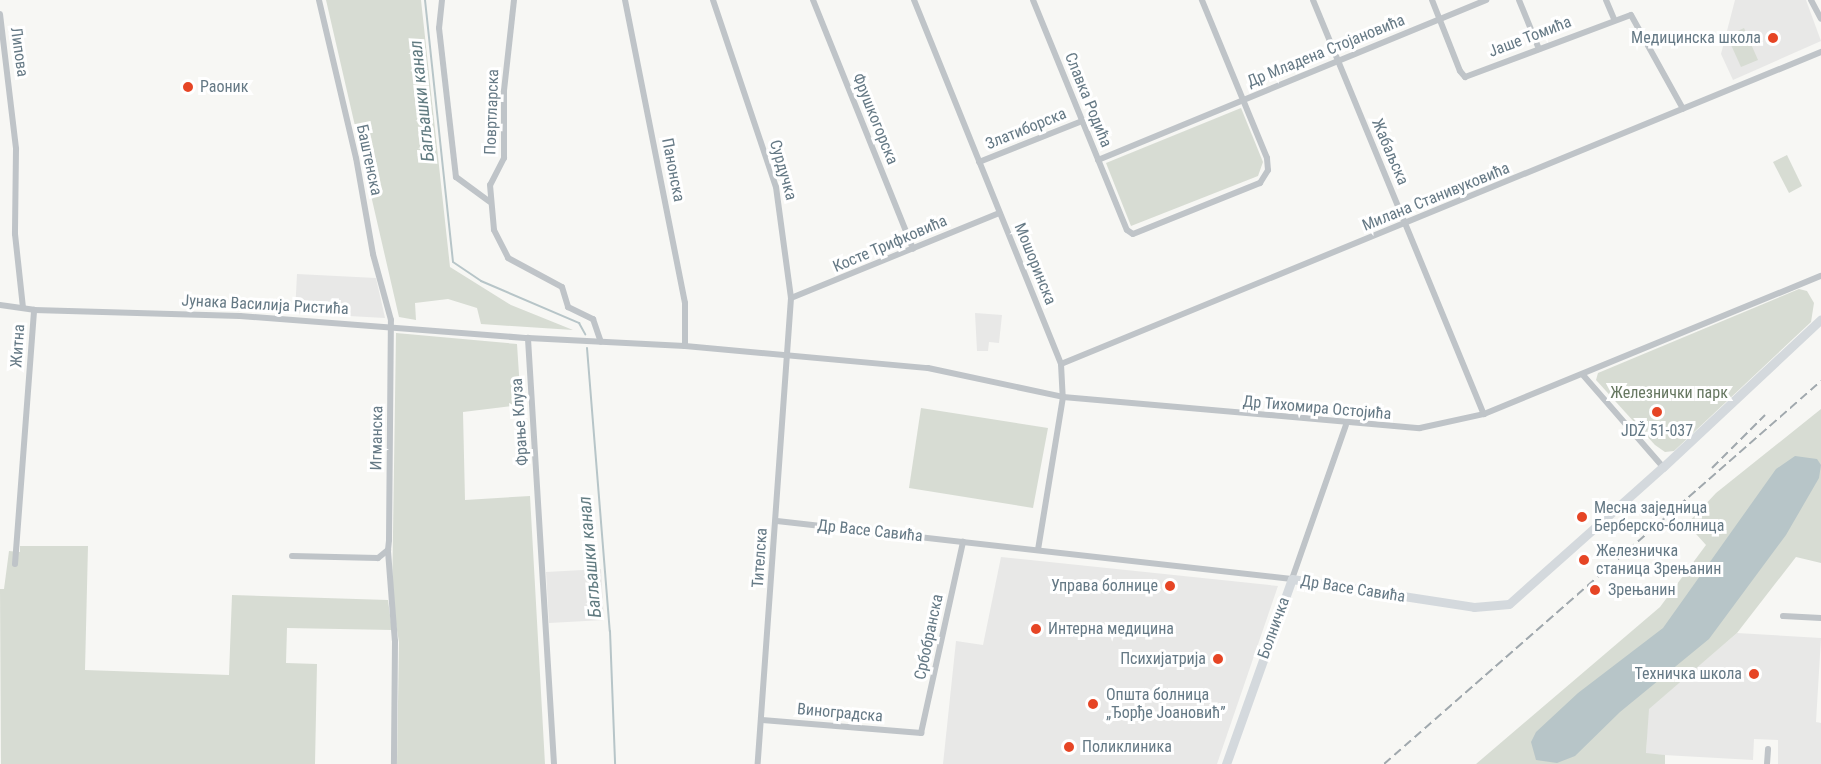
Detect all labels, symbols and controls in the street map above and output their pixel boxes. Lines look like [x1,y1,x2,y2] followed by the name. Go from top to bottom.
[1244,11,1408,91] street label: Др Младена Стојановића
[1486,12,1574,62] street label: Јаше Томића
[6,26,32,78] street label: Липова
[1631,28,1761,48] place label: Медицинска школа
[1766,31,1780,45] marker: Медицинска школа
[405,39,439,163] water label: Багљашки канал
[1060,50,1116,150] street label: Славка Родића
[481,69,503,155] street label: Повртларска
[848,71,902,167] street label: Фрушкогорска
[200,77,248,97] place label: Раоник
[181,80,195,94] marker: Раоник
[983,104,1069,154] street label: Златиборска
[1367,116,1413,188] street label: Жабаљска
[352,123,386,197] street label: Баштенска
[657,136,689,204] street label: Панонска
[765,138,801,202] street label: Сурдучка
[1359,159,1513,235] street label: Милана Станивуковића
[830,211,950,277] street label: Косте Трифковића
[1010,220,1060,308] street label: Мошоринска
[181,291,349,319] street label: Јунака Василија Ристића
[7,324,29,368] street label: Житна
[507,377,533,467] street label: Фрање Клуза
[1610,383,1728,403] park label: Железнички парк
[1242,392,1392,424] street label: Др Тихомира Остојића
[367,405,387,471] street label: Игманска
[1650,405,1664,419] marker: JDŽ 51-037
[1621,421,1693,441] place label: JDŽ 51-037
[574,495,606,619] water label: Багљашки канал
[1594,498,1724,536] place label: Месна заједница Берберско-болница
[1575,510,1589,524] marker: Месна заједница Берберско-болница
[816,516,924,546] street label: Др Васе Савића
[748,527,772,589] street label: Тителска
[1596,541,1721,579] place label: Железничка станица Зрењанин
[1577,553,1591,567] marker: Железничка станица Зрењанин
[1299,571,1407,607] street label: Др Васе Савића
[1051,576,1158,596] place label: Управа болнице
[1163,579,1177,593] marker: Управа болнице
[1608,580,1676,600] place label: Зрењанин
[1586,581,1604,599] marker: Зрењанин
[911,593,947,681] street label: Србобранска
[1254,595,1294,661] street label: Болничка
[1048,619,1174,639] place label: Интерна медицина
[1029,622,1043,636] marker: Интерна медицина
[1120,649,1206,669] place label: Психијатрија
[1211,652,1225,666] marker: Психијатрија
[1634,664,1742,684] place label: Техничка школа
[1747,667,1761,681] marker: Техничка школа
[1106,685,1226,723] place label: Општа болница „Ђорђе Јоановић”
[1084,695,1102,713] marker: Општа болница „Ђорђе Јоановић”
[796,700,884,726] street label: Виноградска
[1082,737,1172,757] place label: Поликлиника
[1060,738,1078,756] marker: Поликлиника

